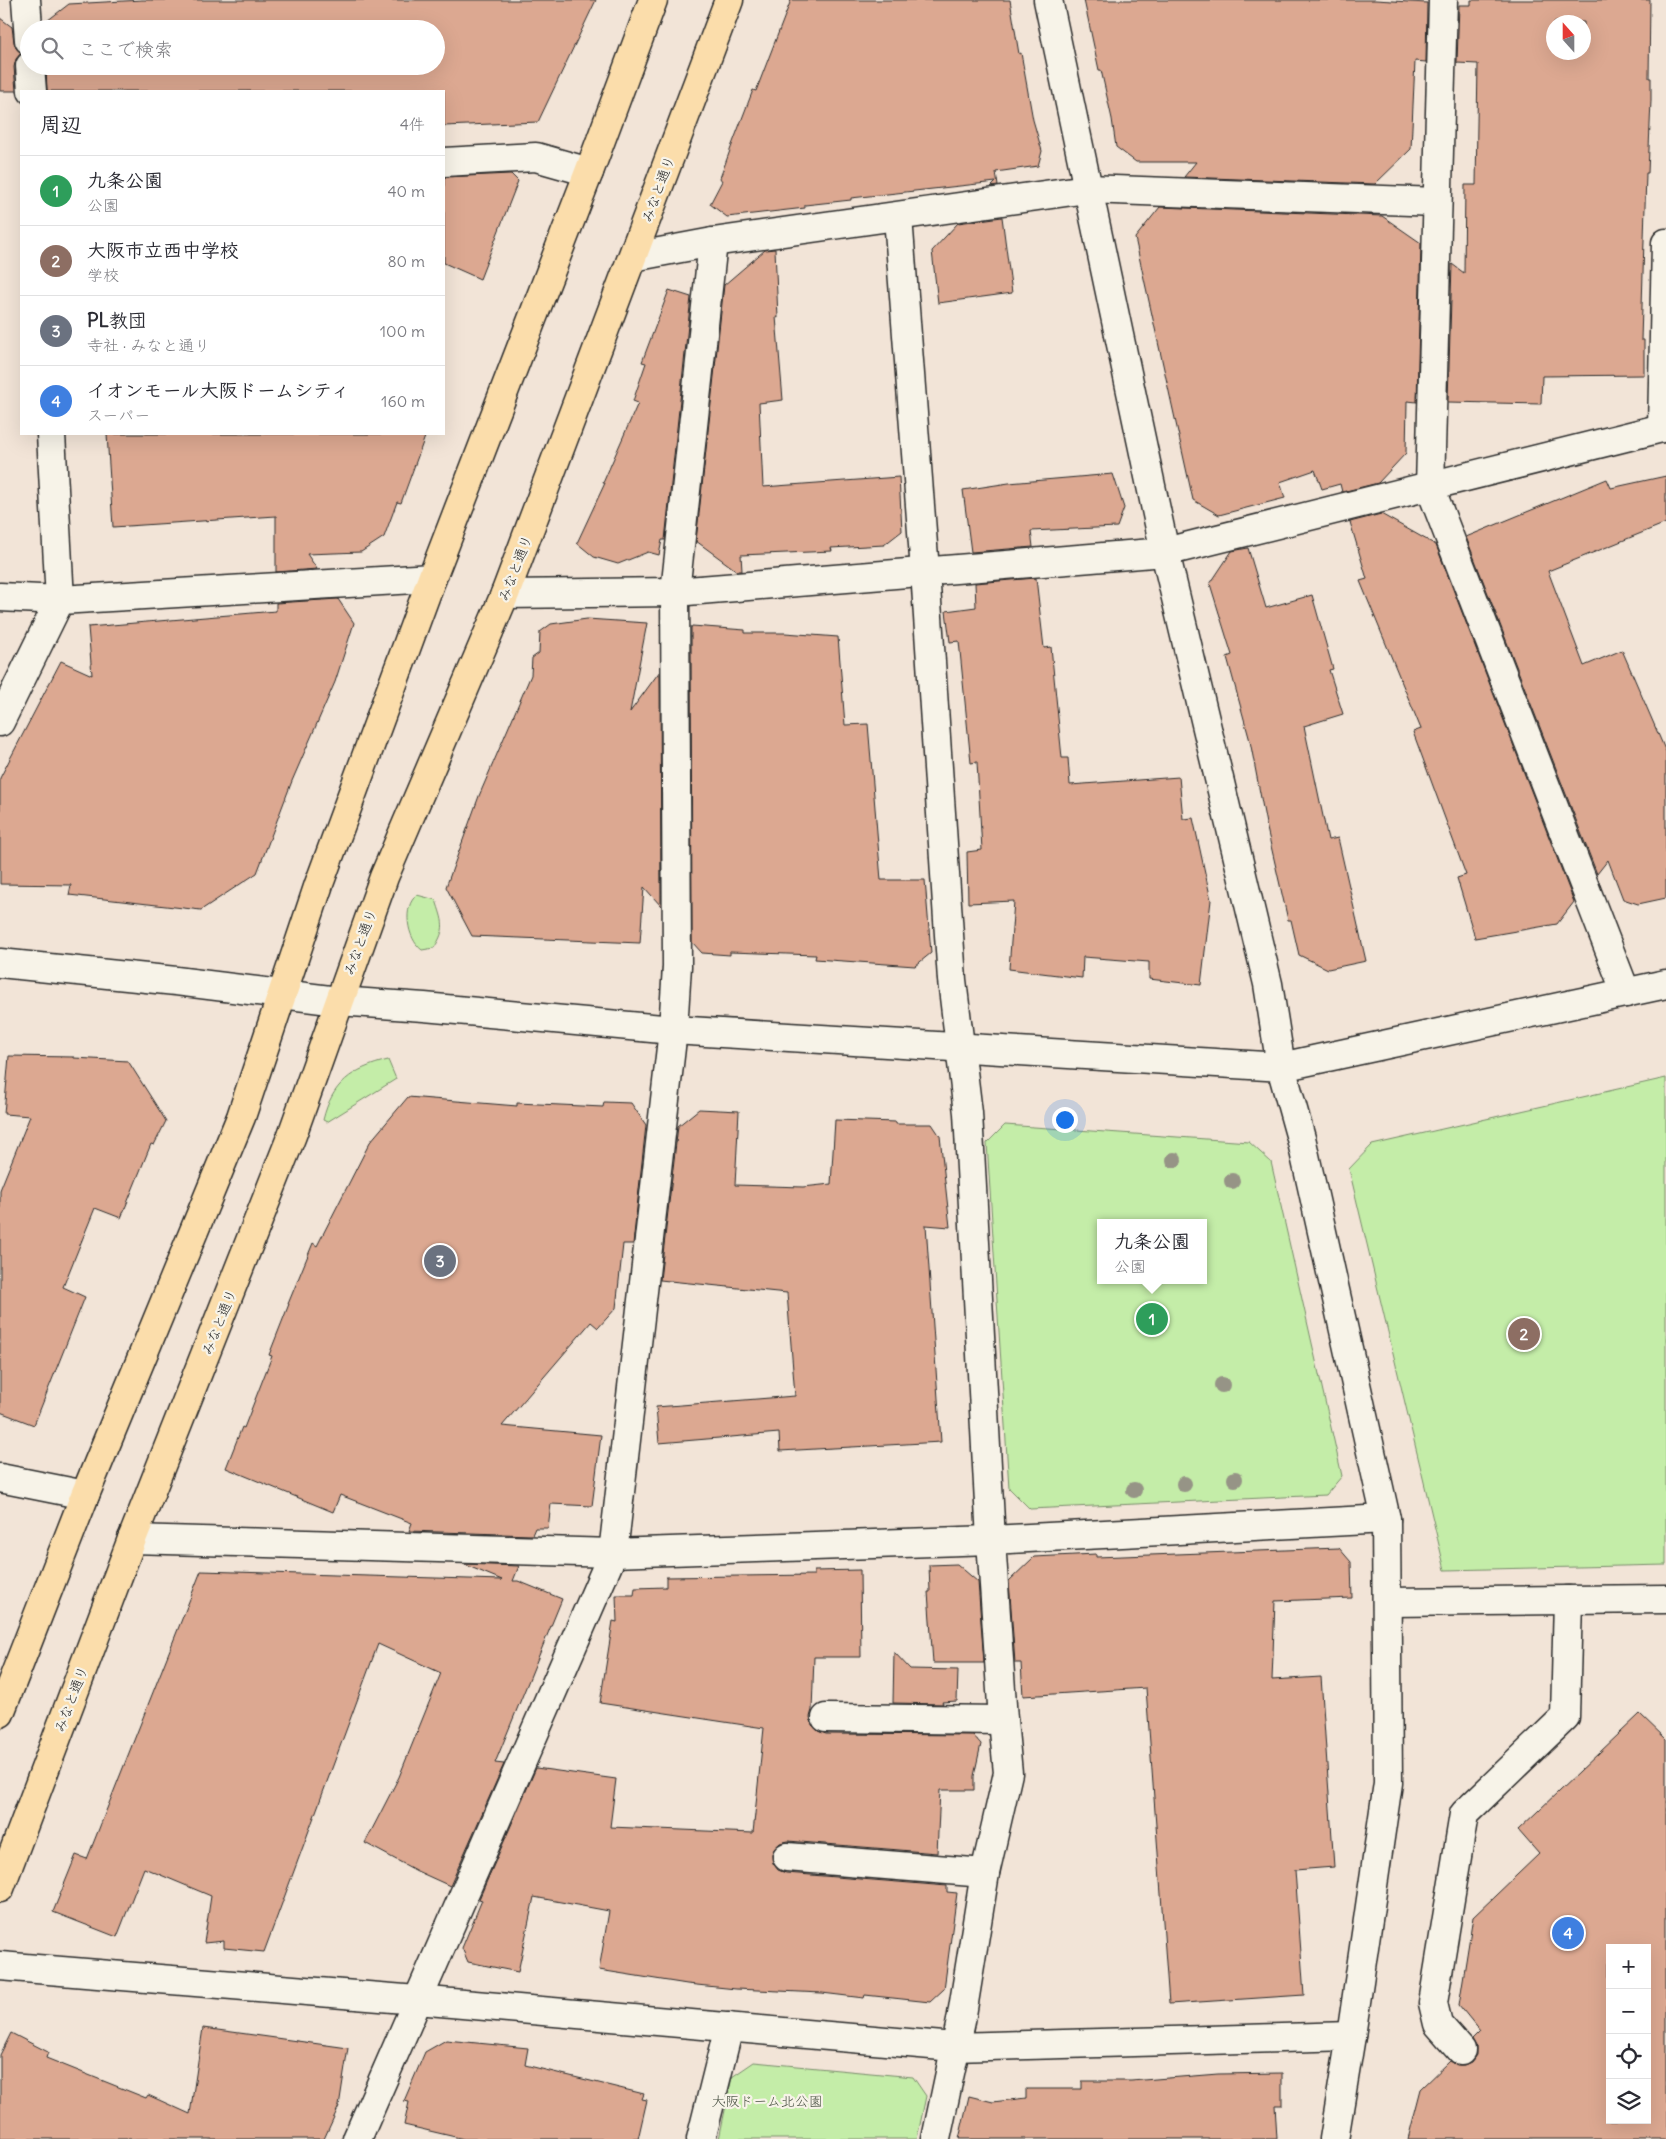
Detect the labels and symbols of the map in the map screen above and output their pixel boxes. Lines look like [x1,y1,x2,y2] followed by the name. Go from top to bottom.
[1546,15,1591,60] north arrow
[638,153,678,225] street label: みなと通り
[494,532,536,604] street label: みなと通り
[340,906,380,978] street label: みなと通り
[1052,1107,1078,1133] your location
[424,1242,456,1280] pin: 3
[198,1286,240,1358] street label: みなと通り
[1136,1300,1168,1338] pin: 1
[1508,1315,1540,1353] pin: 2
[50,1663,92,1735] street label: みなと通り
[1552,1914,1584,1952] pin: 4
[711,2092,823,2110] park label: 大阪ドーム北公園

